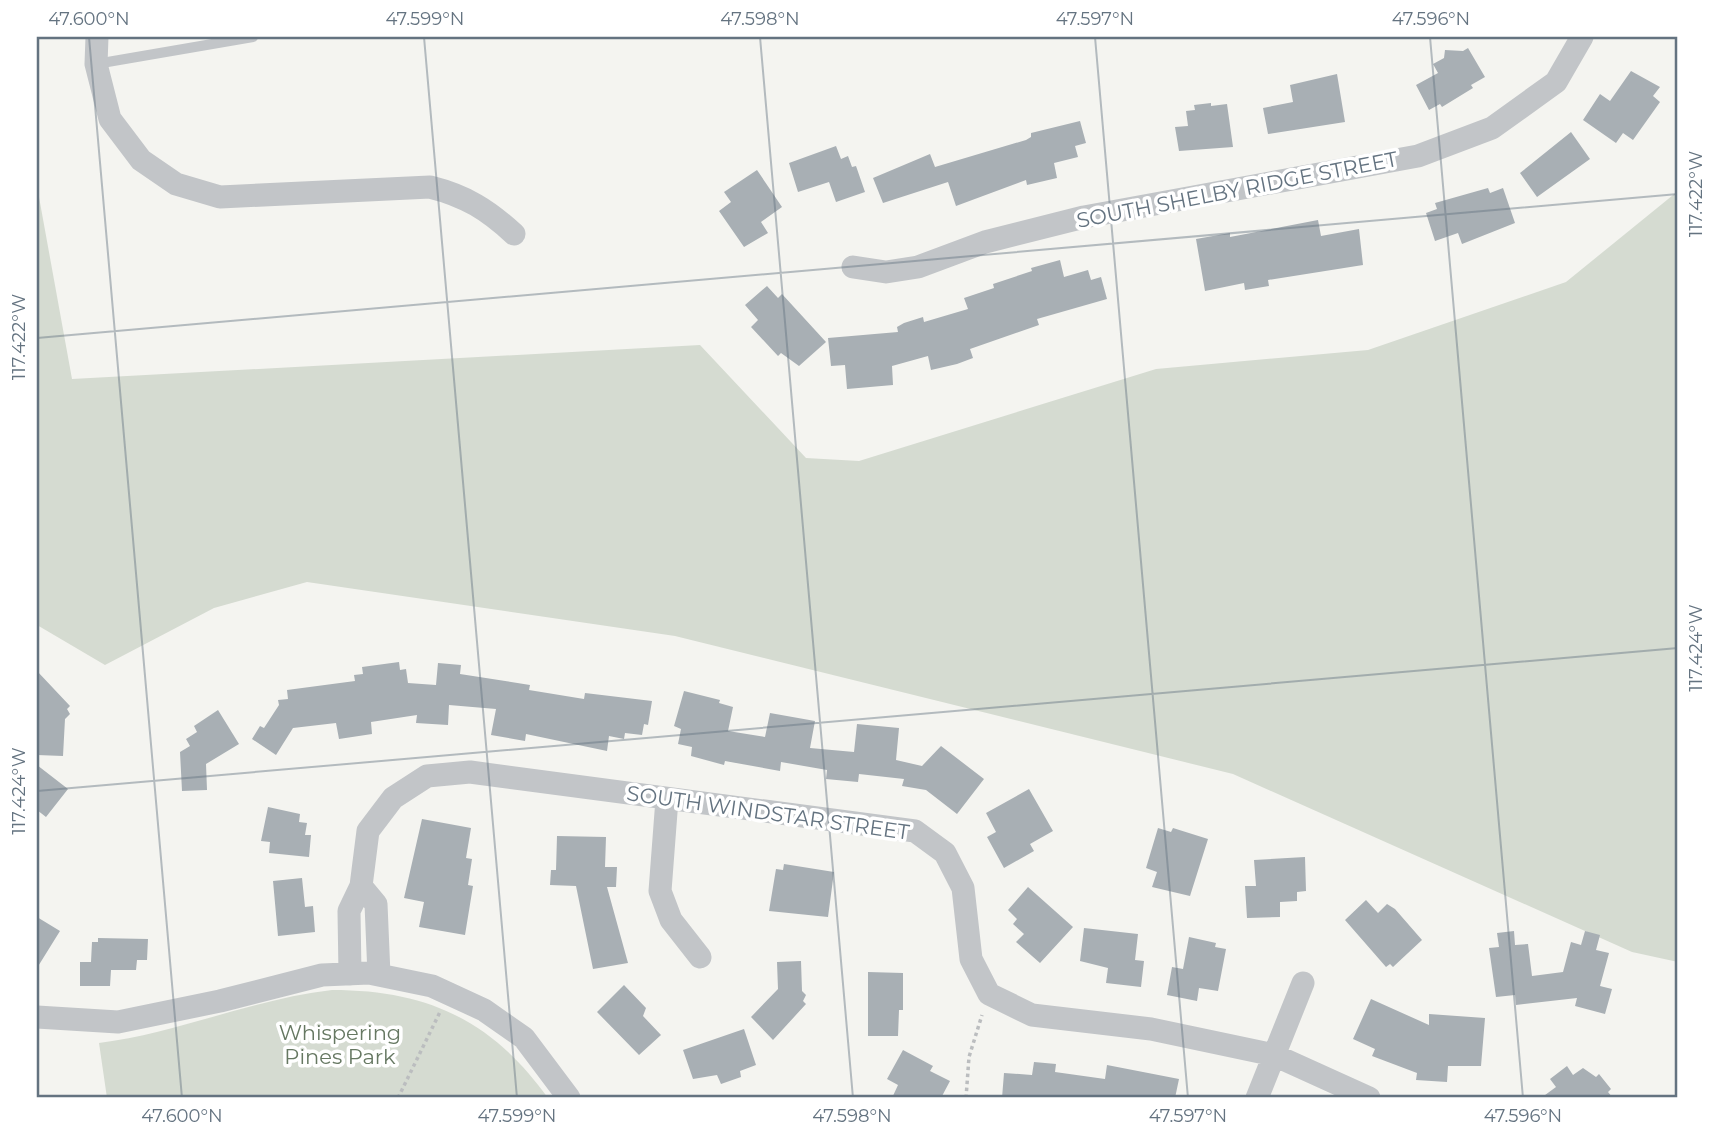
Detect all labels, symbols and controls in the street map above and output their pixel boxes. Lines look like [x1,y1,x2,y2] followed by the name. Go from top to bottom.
[48,8,130,30] text: 47.600°N
[386,8,464,30] text: 47.599°N
[720,8,800,30] text: 47.598°N
[1056,8,1134,30] text: 47.597°N
[1392,8,1470,30] text: 47.596°N
[1074,146,1399,233] street label: SOUTH SHELBY RIDGE STREET
[1685,151,1707,237] text: 117.422°W
[8,294,30,380] text: 117.422°W
[1685,604,1707,692] text: 117.424°W
[8,747,30,835] text: 117.424°W
[625,780,911,845] street label: SOUTH WINDSTAR STREET
[279,1020,401,1069] park label: Whispering Pines Park
[141,1105,223,1127] text: 47.600°N
[478,1105,556,1127] text: 47.599°N
[812,1105,892,1127] text: 47.598°N
[1149,1105,1227,1127] text: 47.597°N
[1484,1105,1562,1127] text: 47.596°N

